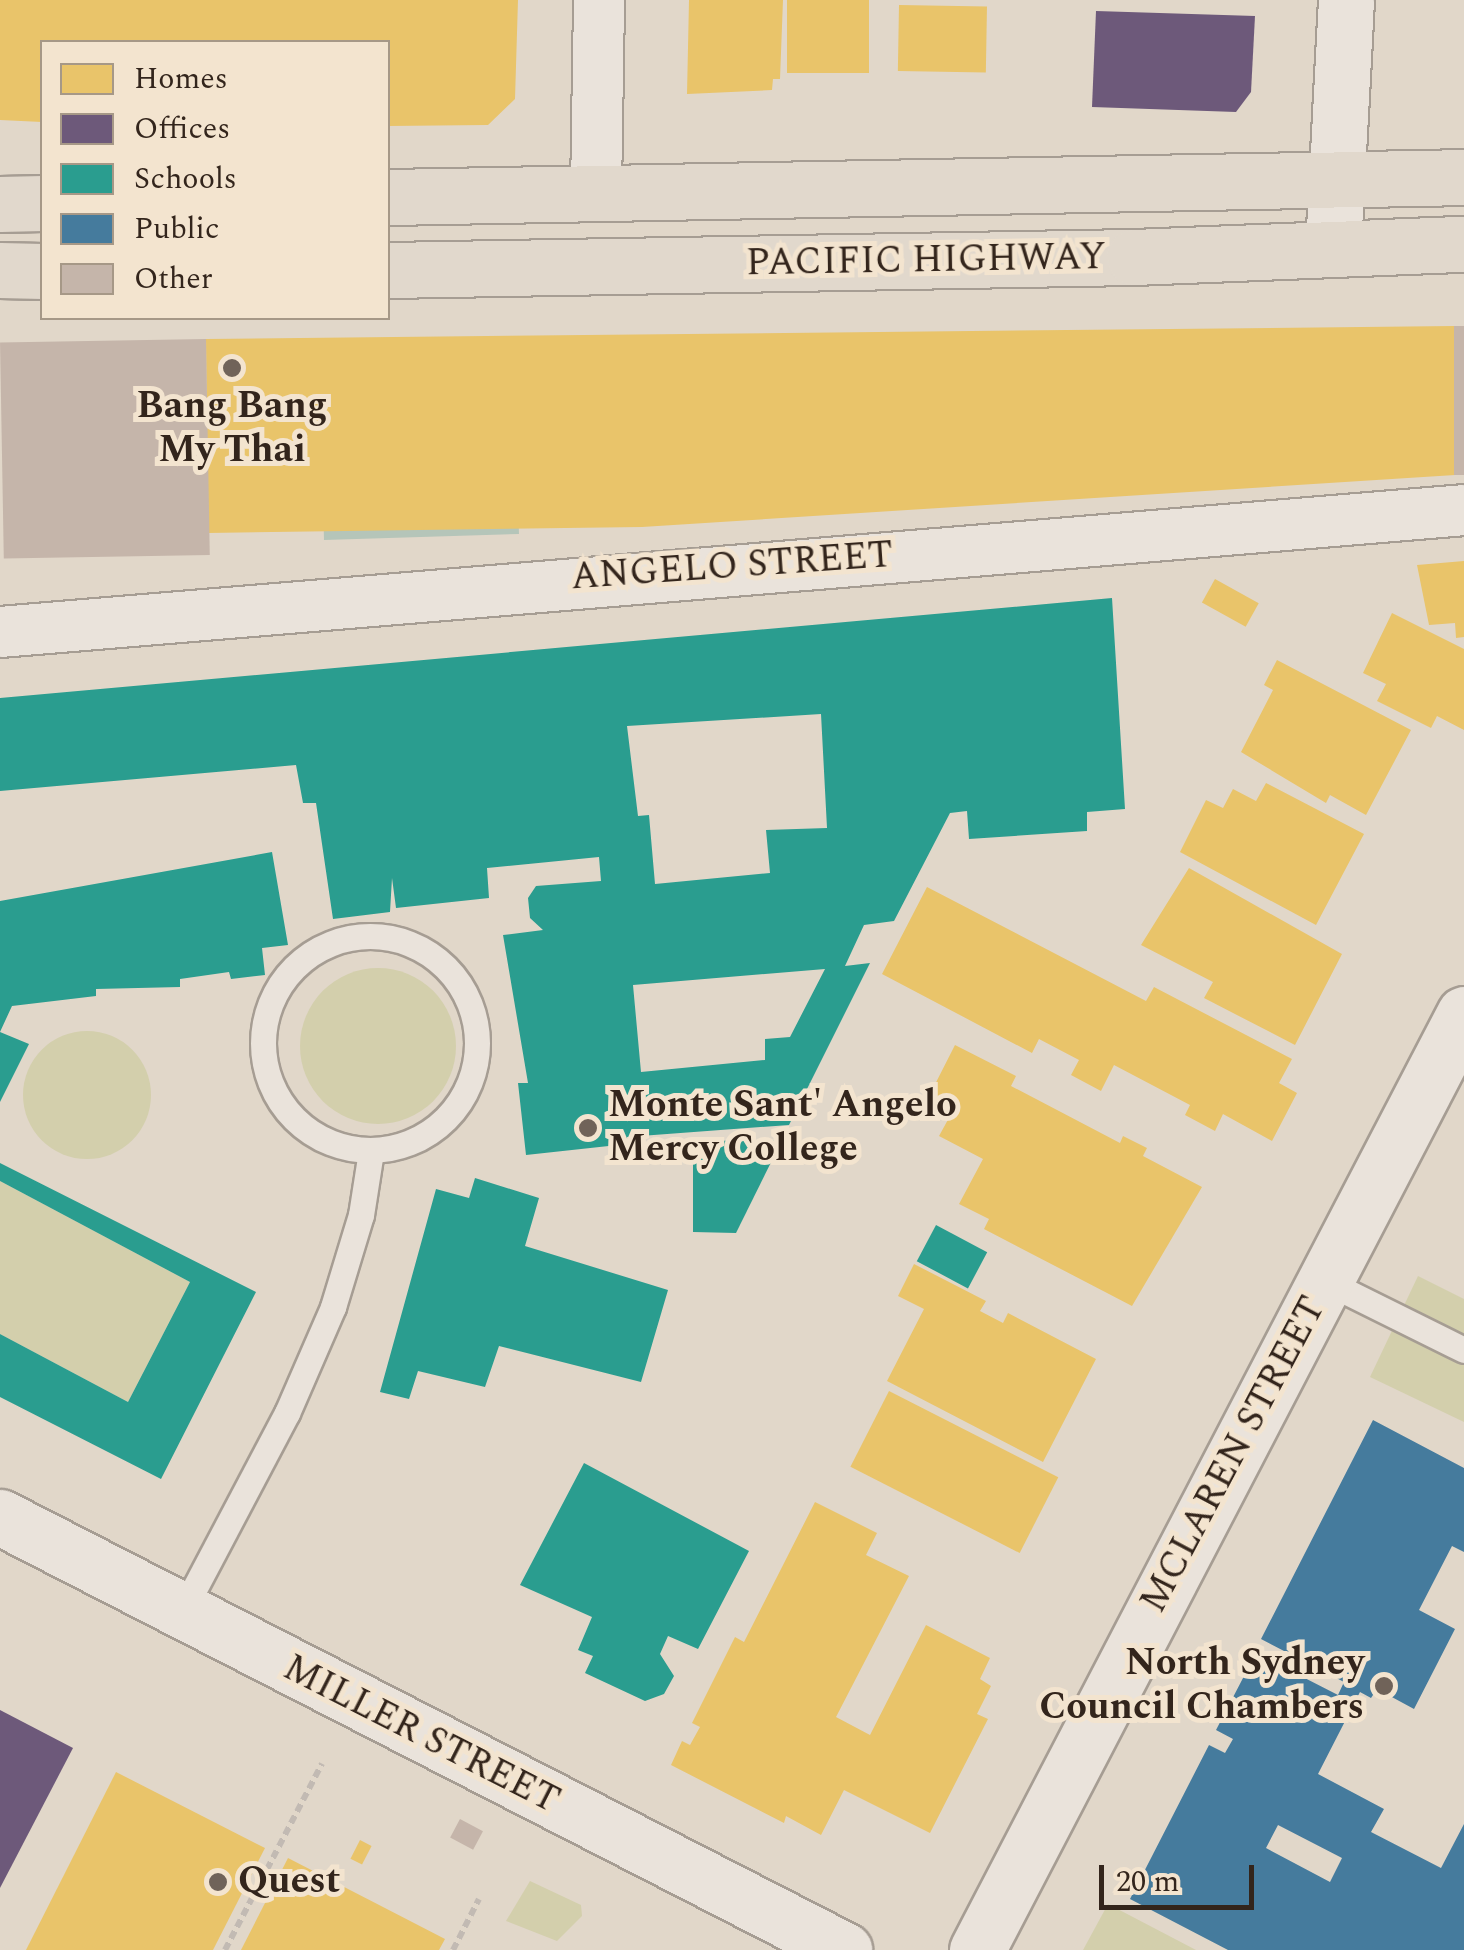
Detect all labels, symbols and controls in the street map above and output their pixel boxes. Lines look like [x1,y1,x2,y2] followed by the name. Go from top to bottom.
[40,40,390,320] legend
[134,56,228,102] text: Homes
[134,106,230,152] text: Offices
[134,156,237,202] text: Schools
[134,206,219,252] text: Public
[745,235,1107,287] street label: PACIFIC HIGHWAY
[134,256,213,302] text: Other
[221,357,243,379] marker: Bang Bang My Thai
[136,384,328,474] place label: Bang Bang My Thai
[569,533,895,601] street label: ANGELO STREET
[608,1083,957,1172] place label: Monte Sant' Angelo Mercy College
[577,1117,599,1139] marker: Monte Sant' Angelo Mercy College
[1131,1289,1337,1621] street label: MCLAREN STREET
[1039,1641,1364,1730] place label: North Sydney Council Chambers
[275,1646,567,1824] street label: MILLER STREET
[1373,1675,1395,1697] marker: North Sydney Council Chambers
[1104,1845,1259,1907] scale bar
[238,1859,340,1905] place label: Quest
[1116,1859,1179,1905] text: 20 m
[207,1871,229,1893] marker: Quest

